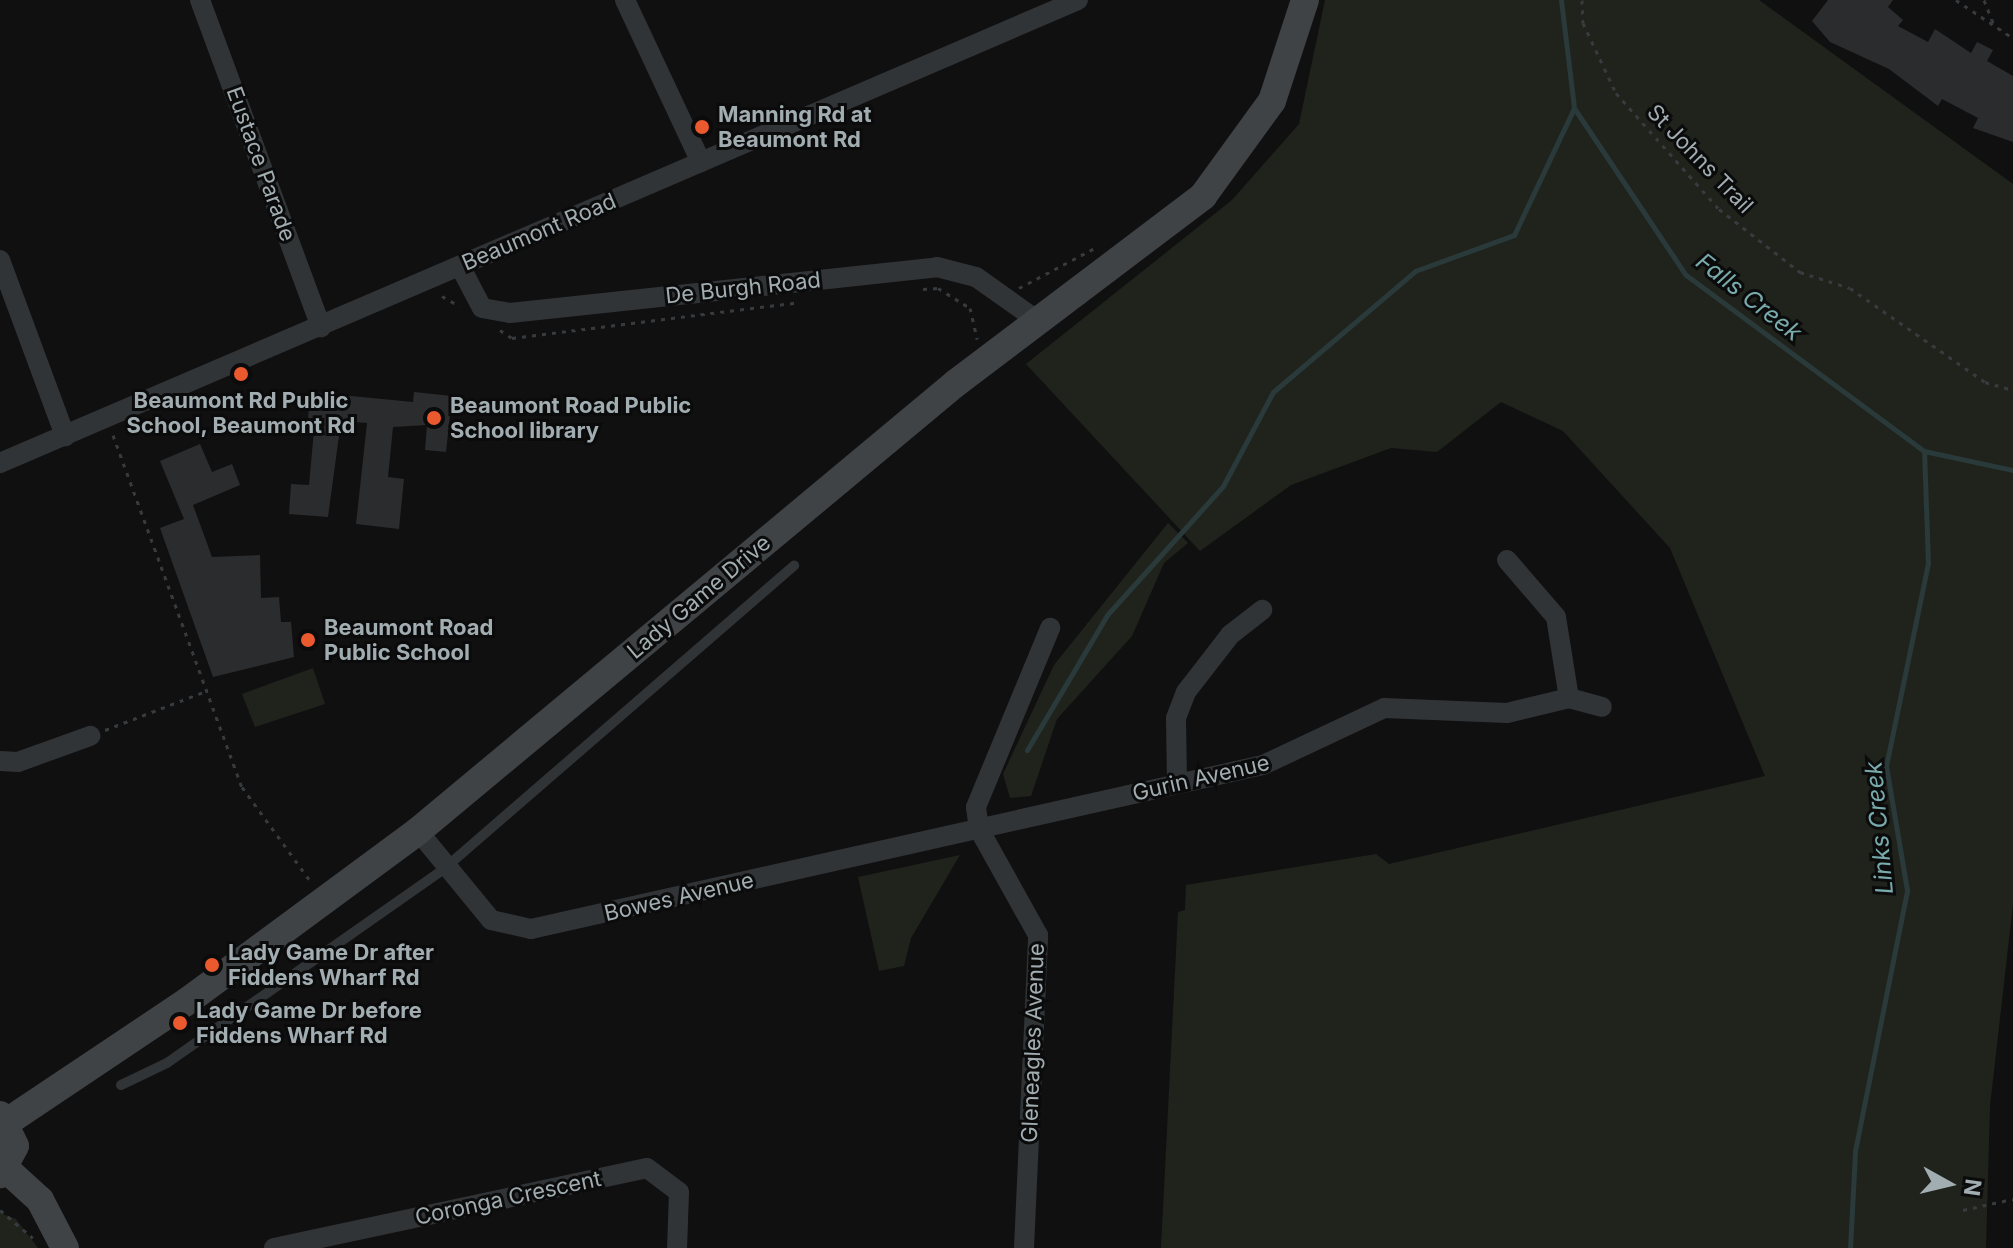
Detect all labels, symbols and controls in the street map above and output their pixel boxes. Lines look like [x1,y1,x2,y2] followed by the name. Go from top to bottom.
[221,83,301,245] street label: Eustace Parade
[1641,99,1759,219] street label: St Johns Trail
[718,101,872,152] place label: Manning Rd at Beaumont Rd
[693,118,711,136] marker: Manning Rd at Beaumont Rd
[458,188,620,276] street label: Beaumont Road
[1691,247,1807,347] water label: Falls Creek
[664,267,822,309] street label: De Burgh Road
[232,365,250,383] marker: Beaumont Rd Public School, Beaumont Rd
[126,387,356,438] place label: Beaumont Rd Public School, Beaumont Rd
[450,392,691,444] place label: Beaumont Road Public School library
[425,409,443,427] marker: Beaumont Road Public School library
[622,529,776,665] street label: Lady Game Drive
[324,614,493,666] place label: Beaumont Road Public School
[299,631,317,649] marker: Beaumont Road Public School
[1130,749,1272,807] street label: Gurin Avenue
[1859,760,1899,896] water label: Links Creek
[602,867,756,927] street label: Bowes Avenue
[228,939,434,990] place label: Lady Game Dr after Fiddens Wharf Rd
[1016,943,1050,1143] street label: Gleneagles Avenue
[203,956,221,974] marker: Lady Game Dr after Fiddens Wharf Rd
[196,997,422,1048] place label: Lady Game Dr before Fiddens Wharf Rd
[171,1014,189,1032] marker: Lady Game Dr before Fiddens Wharf Rd
[1909,1144,1989,1224] north arrow
[413,1165,603,1231] street label: Coronga Crescent
[1959,1177,1987,1197] text: N

